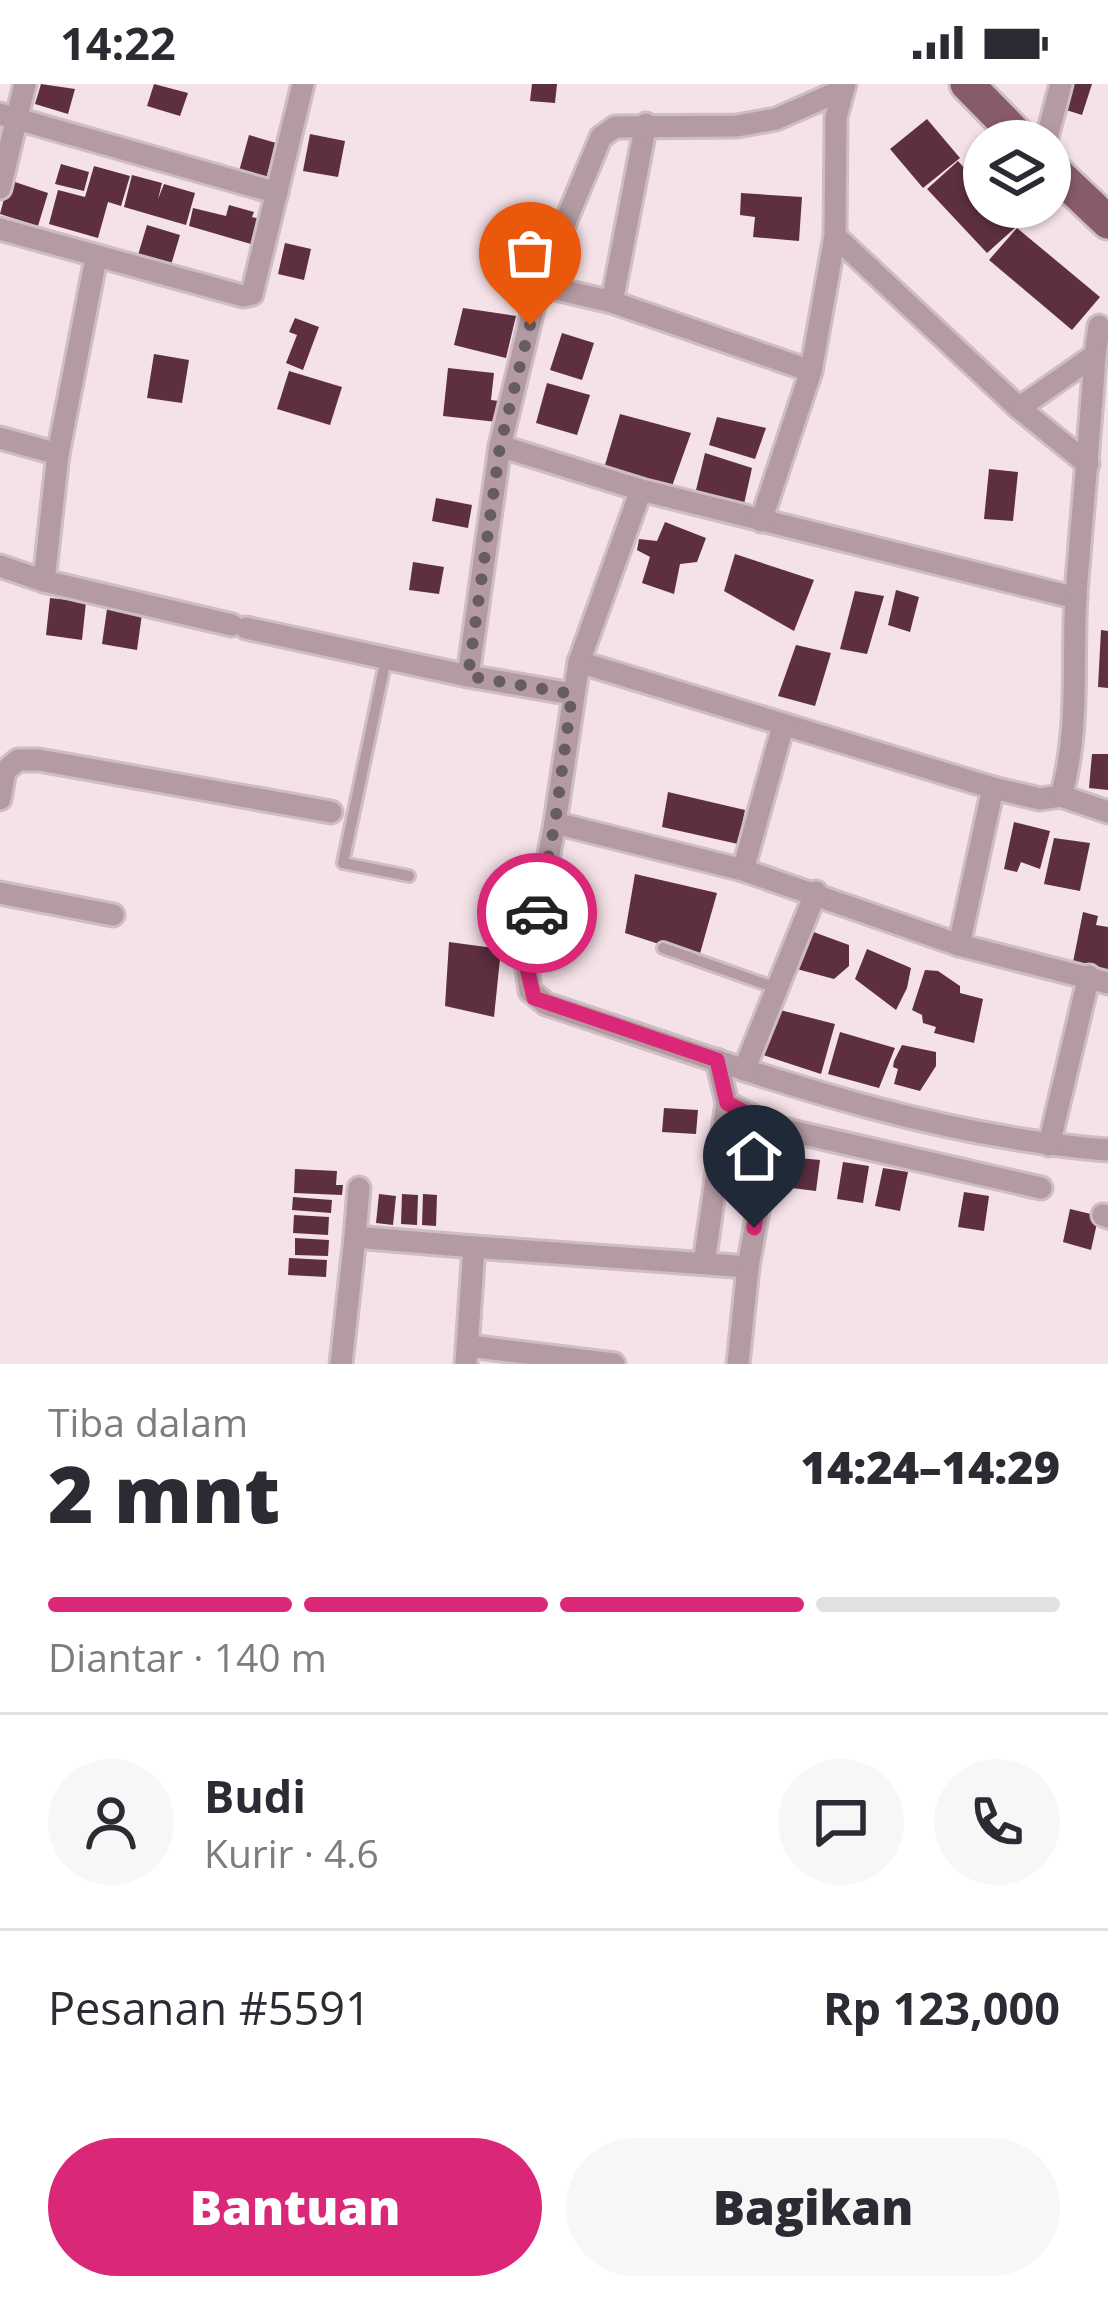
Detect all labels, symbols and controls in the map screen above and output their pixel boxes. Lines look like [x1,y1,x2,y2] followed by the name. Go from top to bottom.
[60,12,176,73] text: 14:22
[963,120,1071,228] map controls
[963,120,1071,228] button: layers
[479,202,581,325] pin
[497,220,563,286] icon: bag
[477,853,597,973] courier
[504,880,570,946] icon: car
[703,1105,805,1228] pin
[721,1123,787,1189] icon: home
[48,1395,248,1448] text: Tiba dalam
[801,1436,1060,1497] text: 14:24–14:29
[48,1440,280,1546] text: 2 mnt
[48,1630,327,1683] text: Diantar · 140 m
[48,1759,174,1885] button: person
[778,1759,904,1885] button: chat
[934,1759,1060,1885] button: phone
[204,1765,306,1826] text: Budi
[204,1826,379,1879] text: Kurir · 4.6
[48,1977,371,2038] text: Pesanan #5591
[823,1977,1060,2038] text: Rp 123,000
[48,2138,542,2276] button: Bantuan
[566,2138,1060,2276] button: Bagikan

